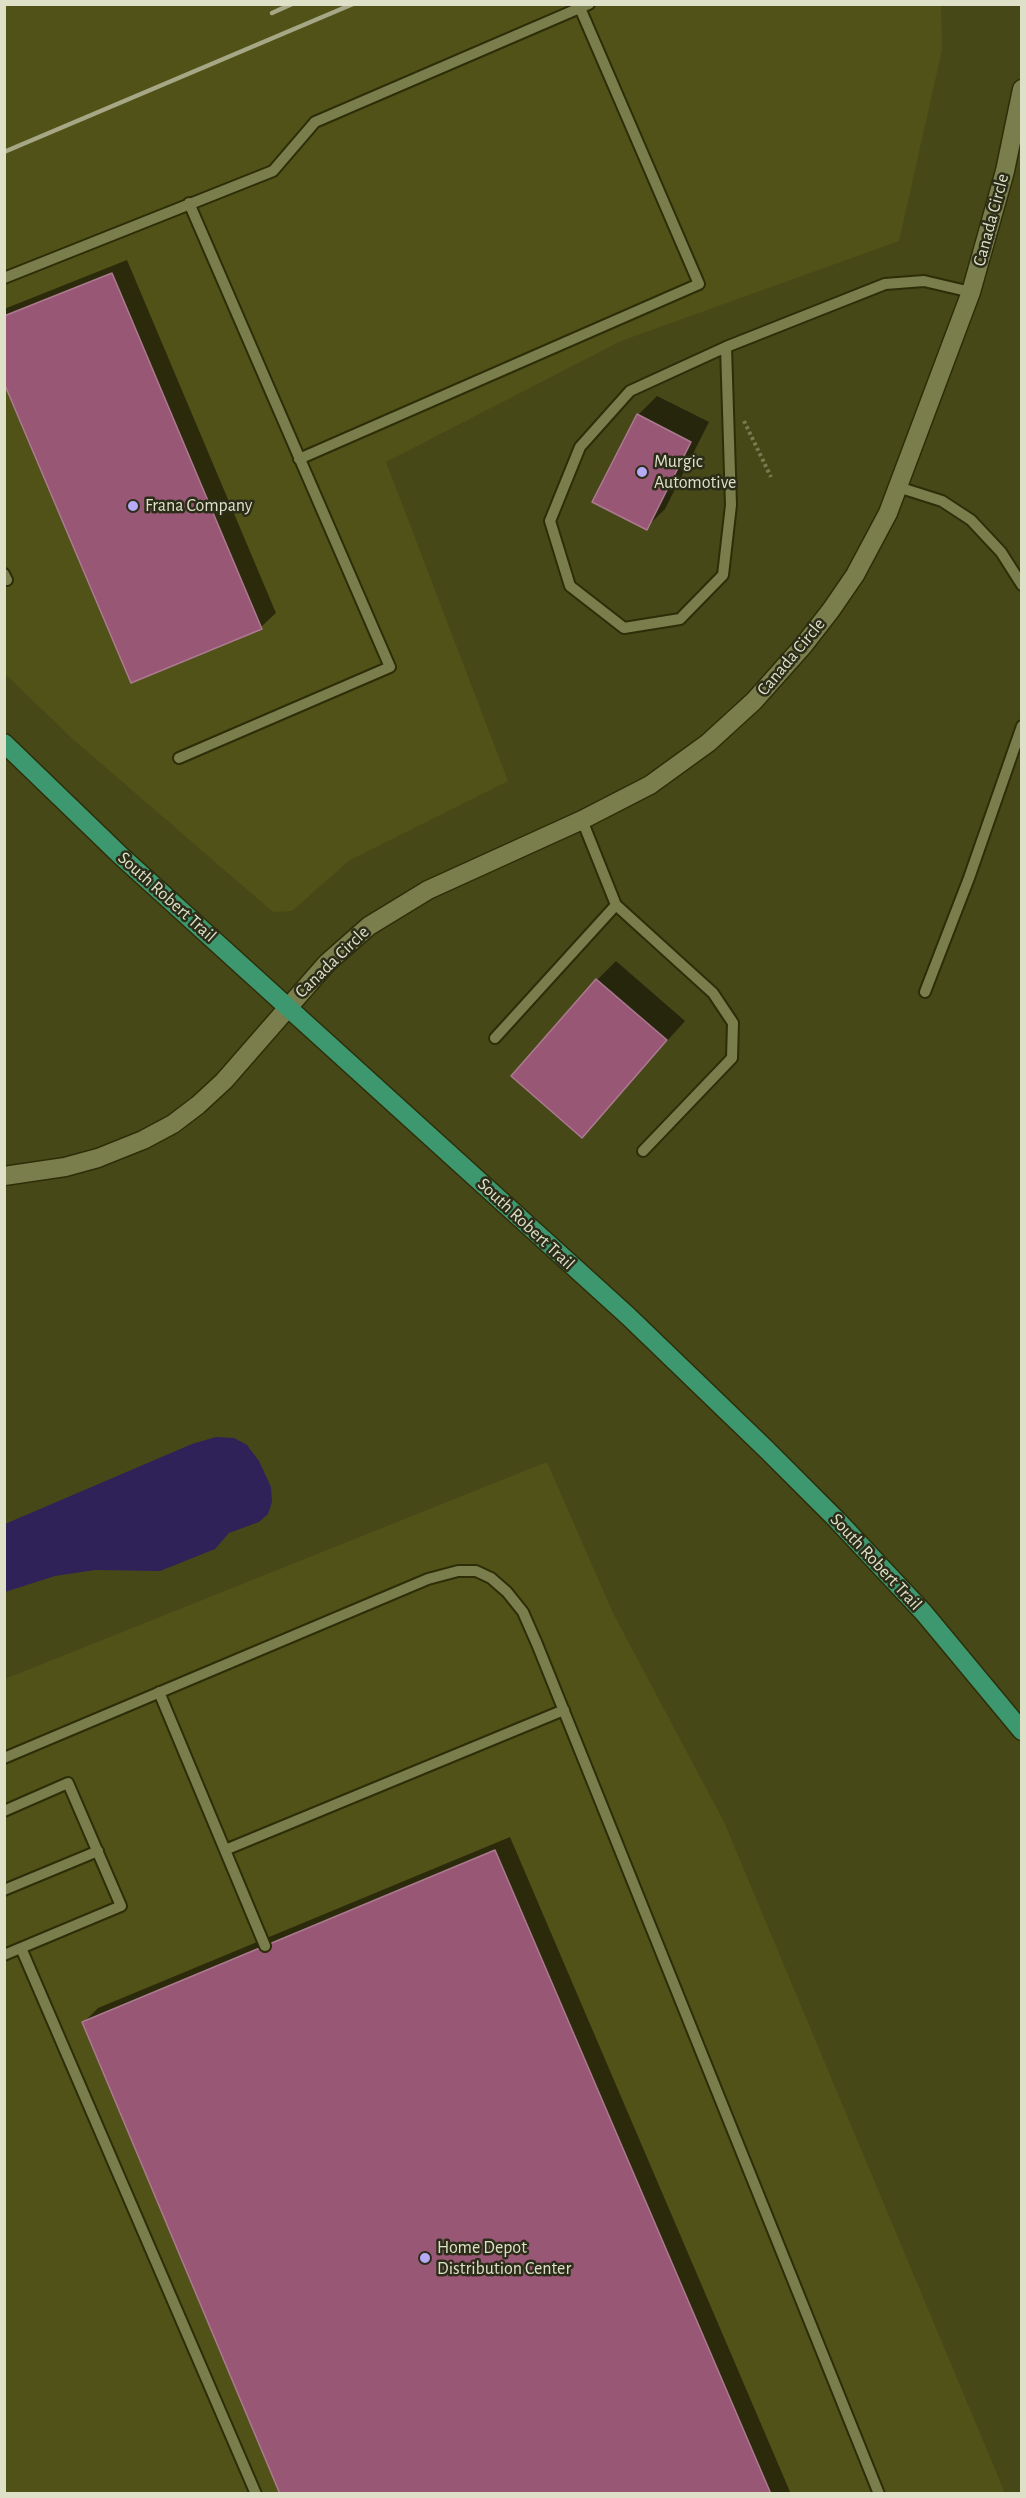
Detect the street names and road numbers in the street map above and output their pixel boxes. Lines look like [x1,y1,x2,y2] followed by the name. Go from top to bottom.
[968,171,1014,269] street label: Canada Circle
[752,614,830,700] street label: Canada Circle
[113,847,221,947] street label: South Robert Trail
[290,921,374,1003] street label: Canada Circle
[473,1174,579,1274] street label: South Robert Trail
[826,1509,926,1615] street label: South Robert Trail

